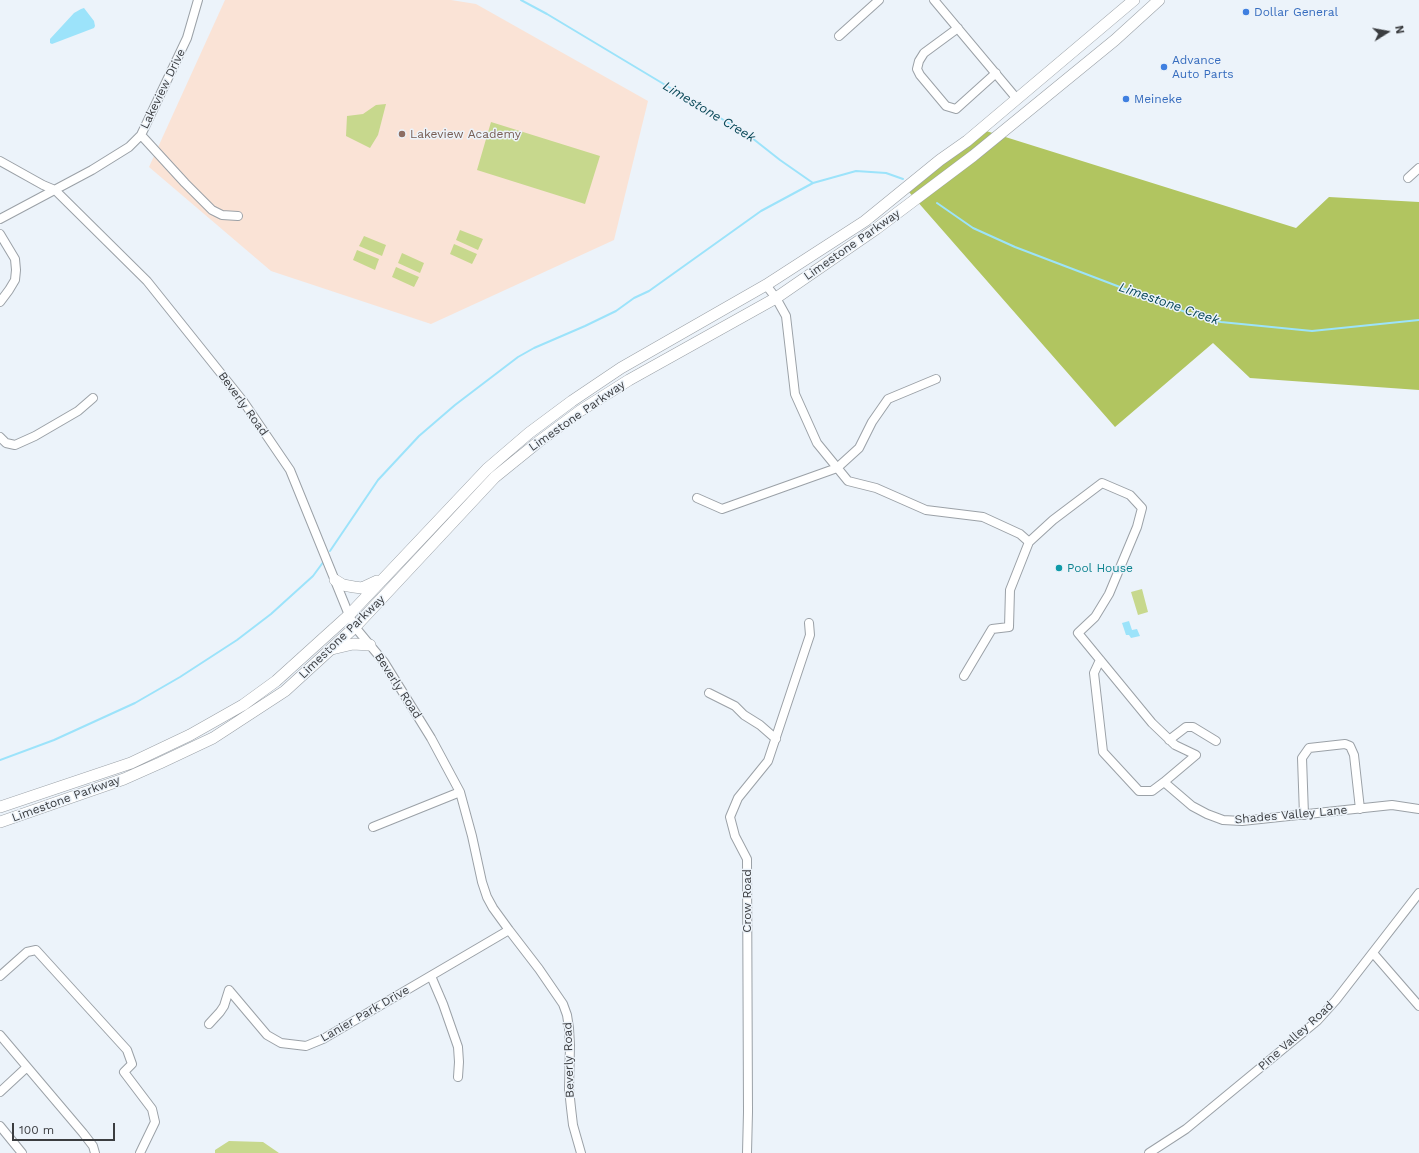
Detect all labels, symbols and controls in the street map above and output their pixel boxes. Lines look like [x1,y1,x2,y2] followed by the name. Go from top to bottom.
[1254,5,1338,19] place label: Dollar General
[1241,7,1251,17] marker: Dollar General
[1367,12,1407,52] north arrow
[1392,24,1406,35] text: N
[137,47,189,131] street label: Lakeview Drive
[1172,53,1234,81] place label: Advance Auto Parts
[1159,62,1169,72] marker: Advance Auto Parts
[660,78,758,146] water label: Limestone Creek
[1134,92,1182,106] place label: Meineke
[1121,94,1131,104] marker: Meineke
[410,127,521,141] place label: Lakeview Academy
[397,129,407,139] marker: Lakeview Academy
[801,206,903,284] street label: Limestone Parkway
[1117,280,1221,328] water label: Limestone Creek
[215,369,271,439] street label: Beverly Road
[526,377,628,455] street label: Limestone Parkway
[1067,561,1133,575] place label: Pool House
[1054,563,1064,573] marker: Pool House
[296,592,388,682] street label: Limestone Parkway
[371,650,425,722] street label: Beverly Road
[10,773,122,825] street label: Limestone Parkway
[1234,803,1348,827] street label: Shades Valley Lane
[740,869,754,933] street label: Crow Road
[318,983,412,1045] street label: Lanier Park Drive
[1255,998,1337,1074] street label: Pine Valley Road
[560,1022,578,1098] street label: Beverly Road
[14,1115,117,1141] scale bar
[19,1123,54,1137] text: 100 m

